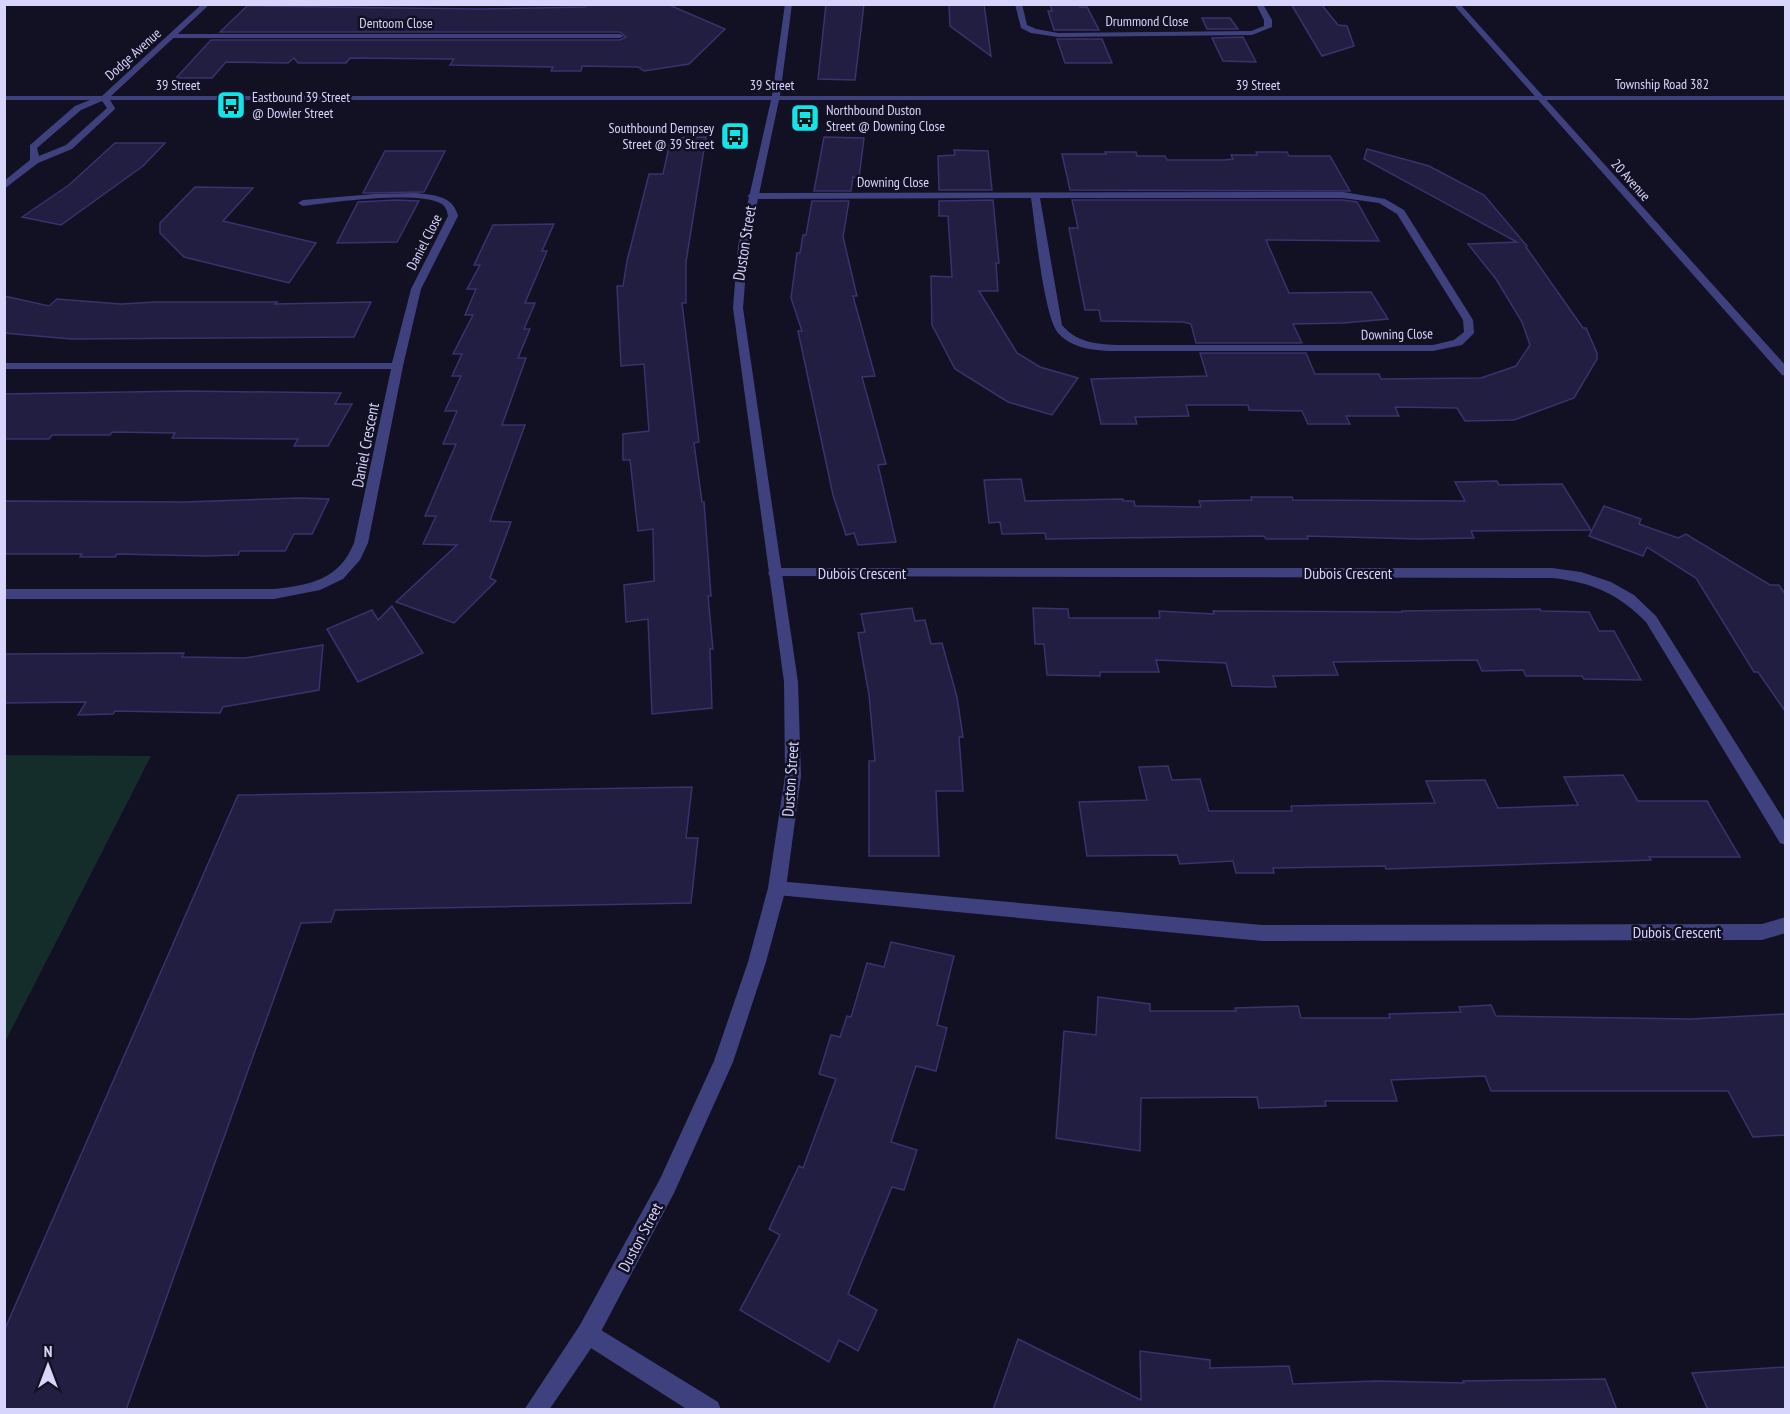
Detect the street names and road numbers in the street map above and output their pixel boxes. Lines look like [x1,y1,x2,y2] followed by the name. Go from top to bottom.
[1106,12,1189,30] street label: Drummond Close
[359,14,433,32] street label: Dentoom Close
[101,24,165,84] street label: Dodge Avenue
[1615,75,1709,93] street label: Township Road 382
[156,76,200,94] street label: 39 Street
[750,76,794,94] street label: 39 Street
[1236,76,1280,94] street label: 39 Street
[1607,155,1655,205] street label: 20 Avenue
[857,173,929,191] street label: Downing Close
[728,204,760,282] street label: Duston Street
[402,211,446,273] street label: Daniel Close
[1361,324,1433,344] street label: Downing Close
[347,400,383,489] street label: Daniel Crescent
[818,563,907,583] street label: Dubois Crescent
[1304,563,1393,583] street label: Dubois Crescent
[777,740,803,817] street label: Duston Street
[1633,922,1722,942] street label: Dubois Crescent
[613,1198,667,1275] street label: Duston Street

